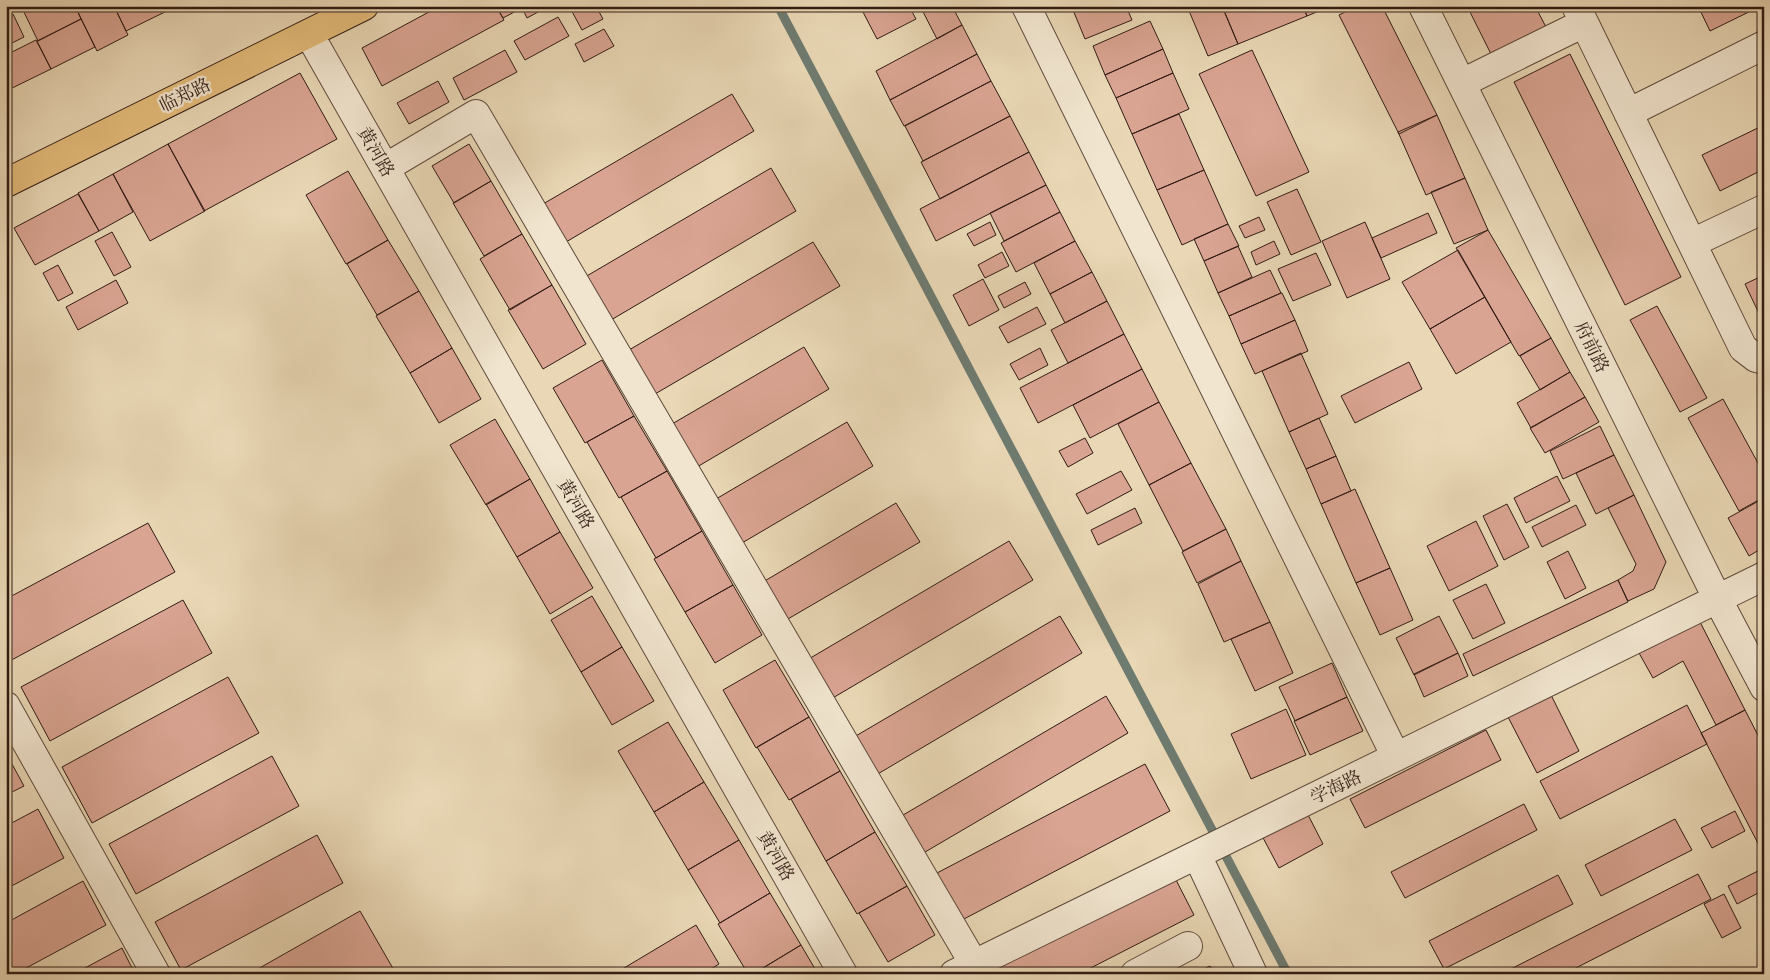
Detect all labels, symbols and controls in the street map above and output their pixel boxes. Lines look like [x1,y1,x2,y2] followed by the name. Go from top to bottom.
[156,74,214,117] street label: 临郑路
[353,124,398,181] street label: 黄河路
[1570,318,1613,376] street label: 府前路
[553,476,598,533] street label: 黄河路
[1307,766,1365,809] street label: 学海路
[753,828,798,885] street label: 黄河路

